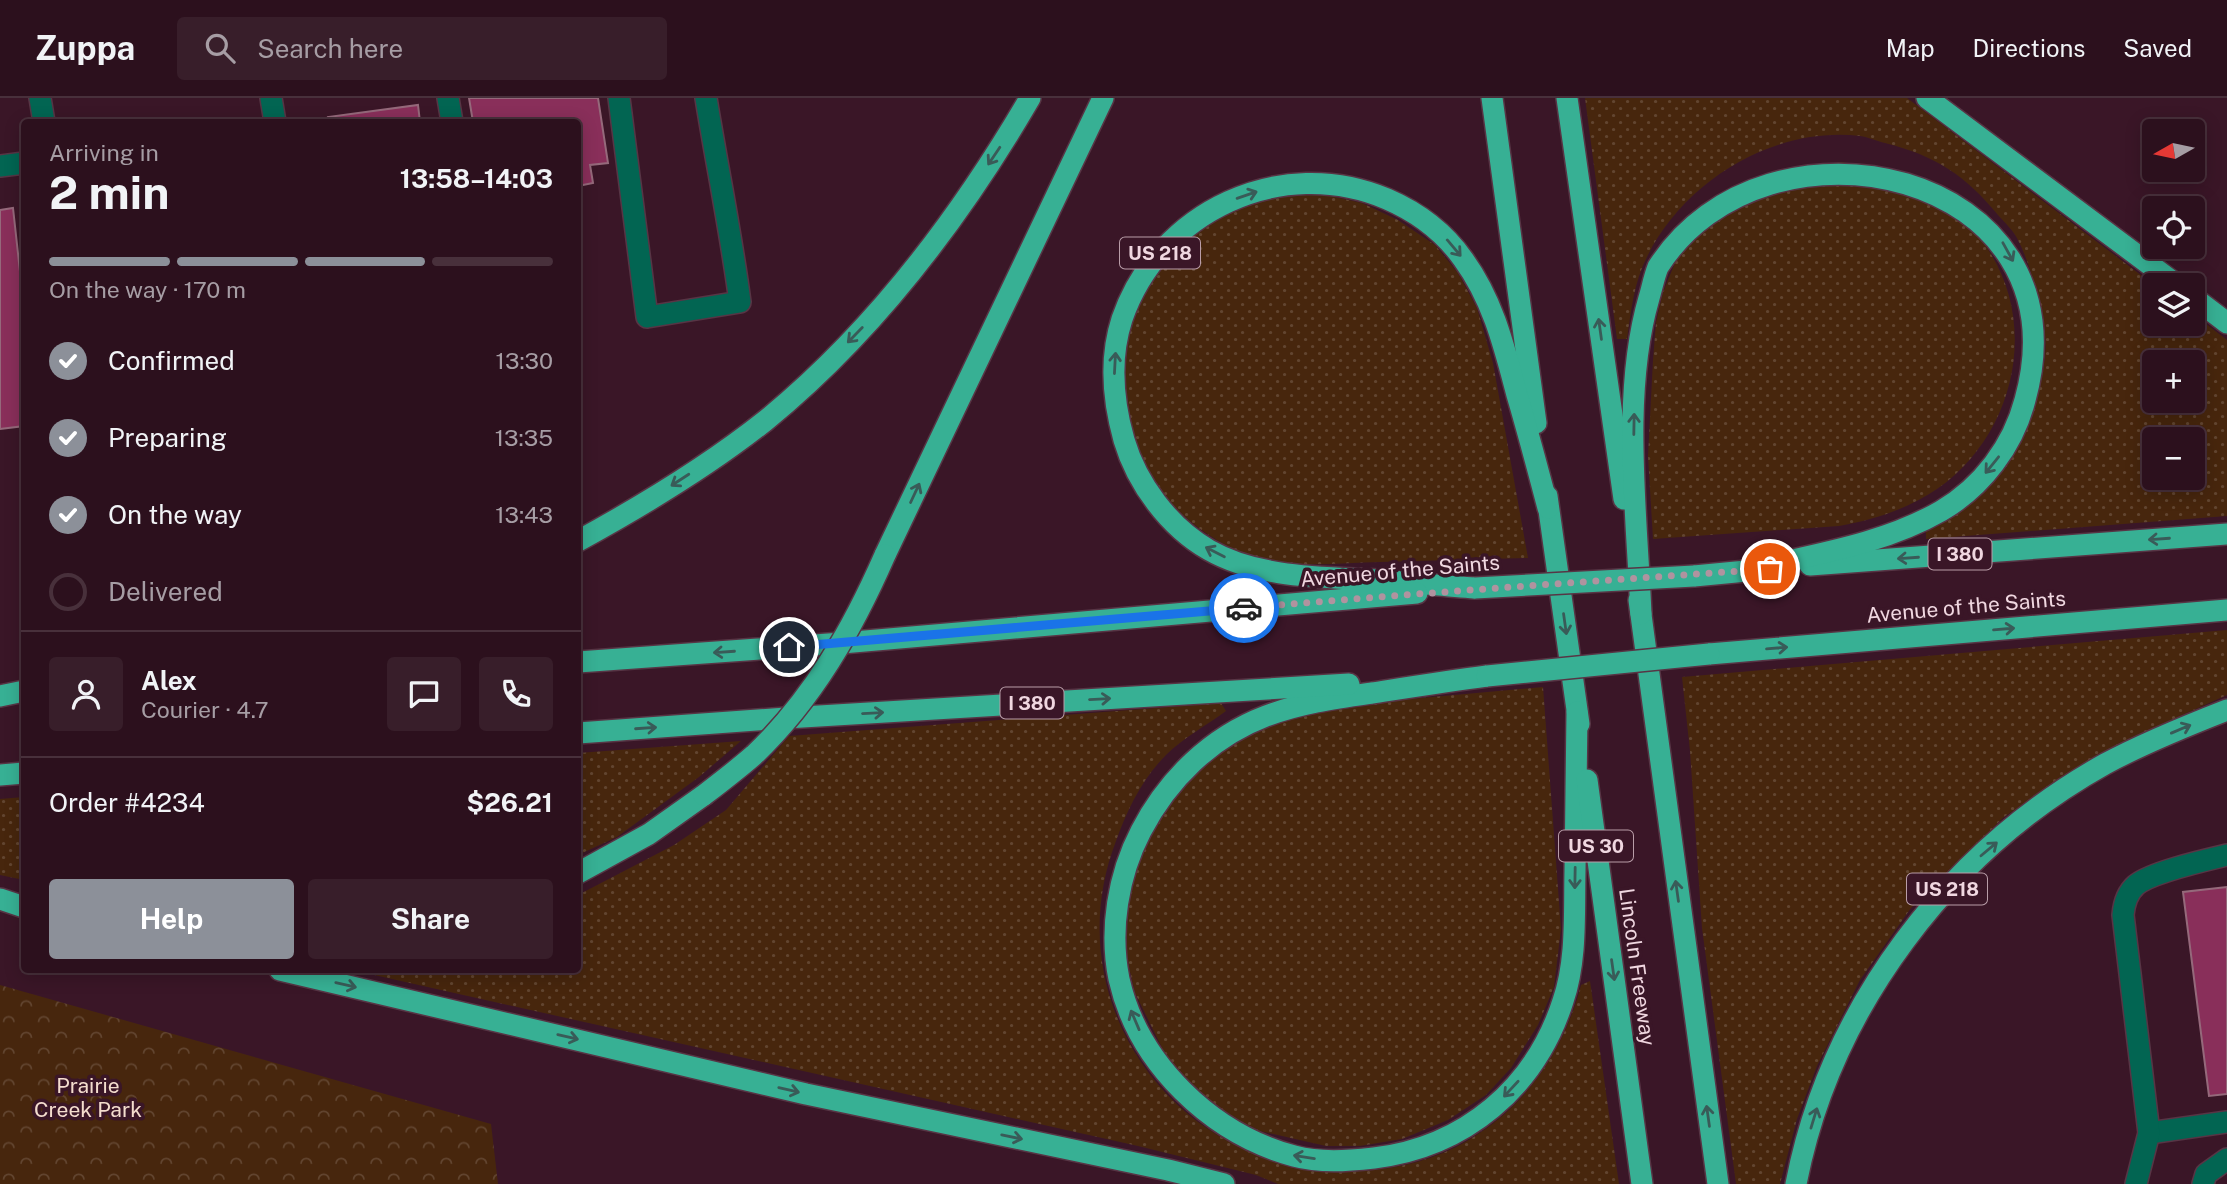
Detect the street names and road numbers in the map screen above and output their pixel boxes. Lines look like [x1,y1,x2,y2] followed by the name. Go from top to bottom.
[1120,238,1200,268] road number: US 218
[1928,538,1992,569] road number: I 380
[1299,549,1501,592] street label: Avenue of the Saints
[1865,585,2067,628] street label: Avenue of the Saints
[1000,688,1064,718] road number: I 380
[1559,831,1633,862] road number: US 30
[1907,874,1987,904] road number: US 218
[1614,886,1661,1047] street label: Lincoln Freeway

